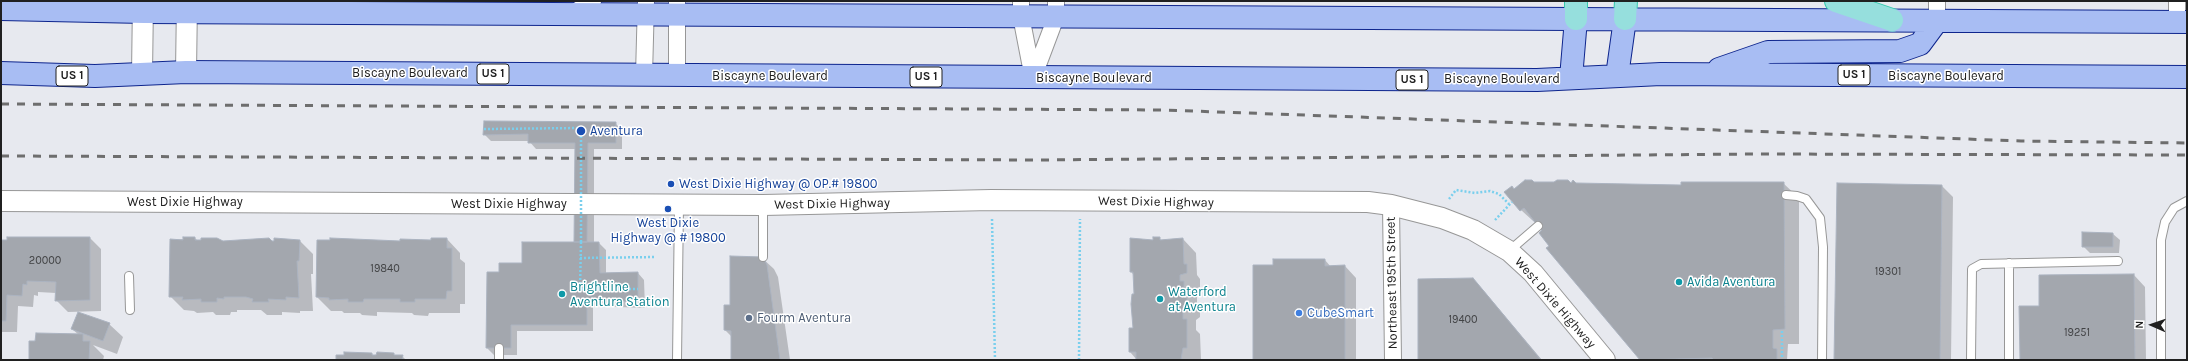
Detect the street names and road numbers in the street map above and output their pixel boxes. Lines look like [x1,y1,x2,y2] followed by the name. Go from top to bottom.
[477,64,509,84] road number: US 1
[352,65,468,81] street label: Biscayne Boulevard
[1838,65,1870,85] road number: US 1
[56,66,88,86] road number: US 1
[910,67,942,87] road number: US 1
[712,68,828,84] street label: Biscayne Boulevard
[1888,68,2004,84] street label: Biscayne Boulevard
[1036,70,1152,86] street label: Biscayne Boulevard
[1396,70,1428,90] road number: US 1
[1444,71,1560,87] street label: Biscayne Boulevard
[1098,193,1214,211] street label: West Dixie Highway
[127,194,243,210] street label: West Dixie Highway
[774,195,890,213] street label: West Dixie Highway
[451,196,567,212] street label: West Dixie Highway
[1383,216,1401,350] street label: Northeast 195th Street
[1511,254,1599,352] street label: West Dixie Highway

